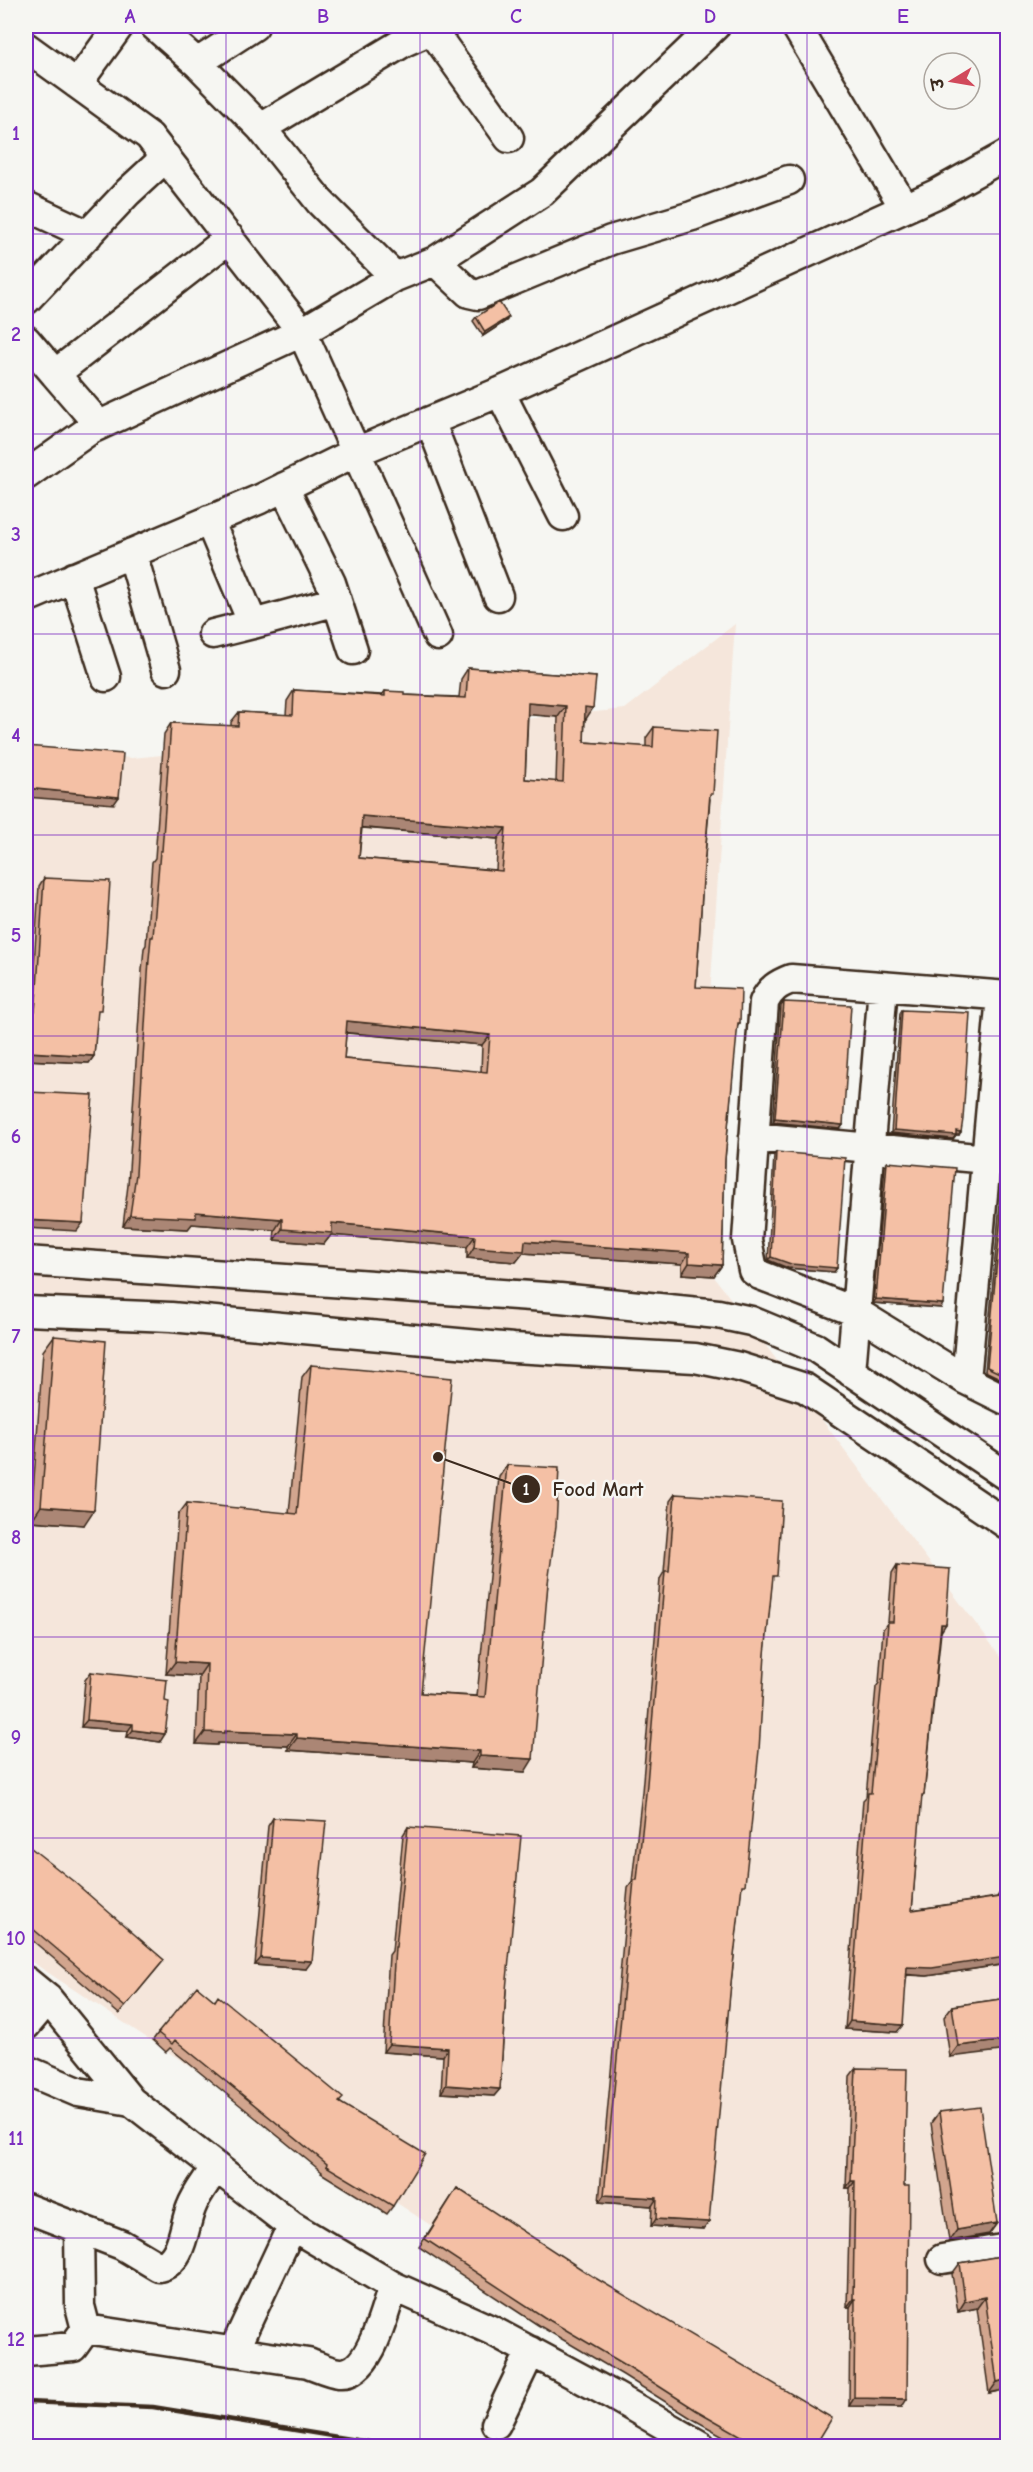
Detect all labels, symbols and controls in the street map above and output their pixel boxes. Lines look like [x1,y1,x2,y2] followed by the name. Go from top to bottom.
[124,5,136,28] text: A
[317,5,329,28] text: B
[510,5,522,28] text: C
[704,5,716,28] text: D
[897,5,909,28] text: E
[922,51,982,111] north arrow
[928,75,948,93] text: उ
[12,122,20,145] text: 1
[11,323,21,346] text: 2
[11,523,21,546] text: 3
[11,724,21,747] text: 4
[11,924,21,947] text: 5
[11,1125,21,1148] text: 6
[12,1325,21,1348] text: 7
[511,1470,655,1508] callout: Food Mart
[553,1478,644,1501] text: Food Mart
[522,1479,530,1500] text: 1
[11,1526,21,1549] text: 8
[11,1726,21,1749] text: 9
[6,1927,26,1950] text: 10
[8,2127,24,2150] text: 11
[7,2328,25,2351] text: 12

